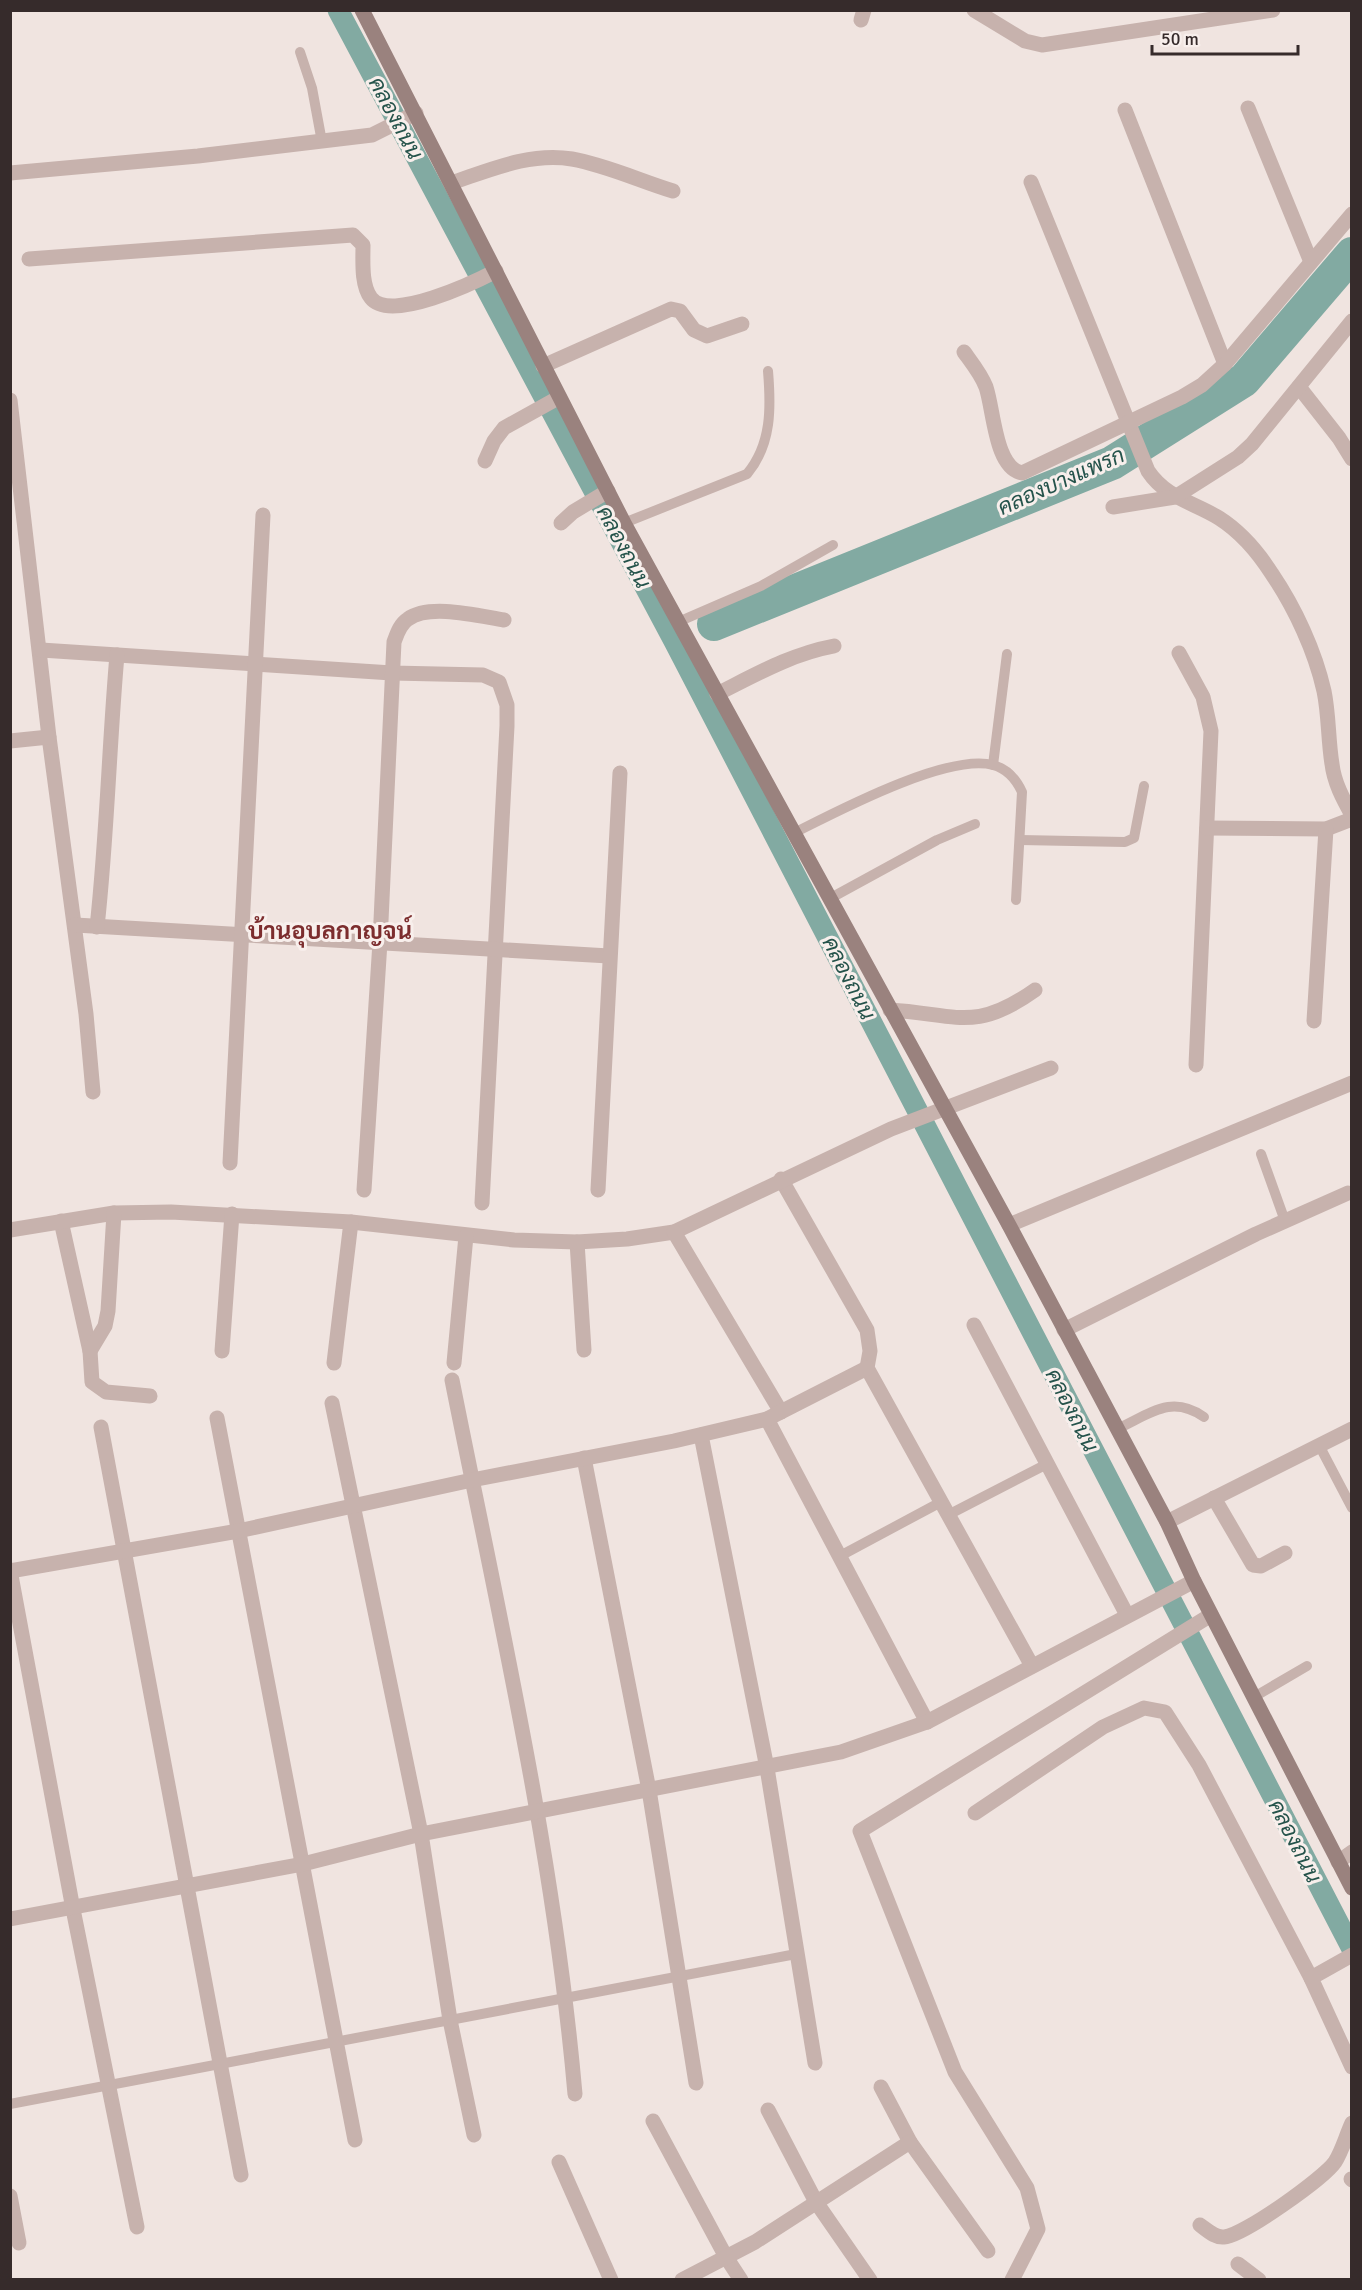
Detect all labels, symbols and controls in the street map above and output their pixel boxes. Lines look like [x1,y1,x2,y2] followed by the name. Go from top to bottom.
[1152,18,1298,56] scale bar
[1161,28,1199,50] text: 50 m
[363,72,429,164] water label: คลองถนน
[994,441,1128,521] water label: คลองบางแพรก
[591,501,657,593] water label: คลองถนน
[248,915,413,948] district label: บ้านอุบลกาญจน์
[817,932,881,1024] water label: คลองถนน
[1040,1364,1104,1456] water label: คลองถนน
[1263,1795,1327,1887] water label: คลองถนน

